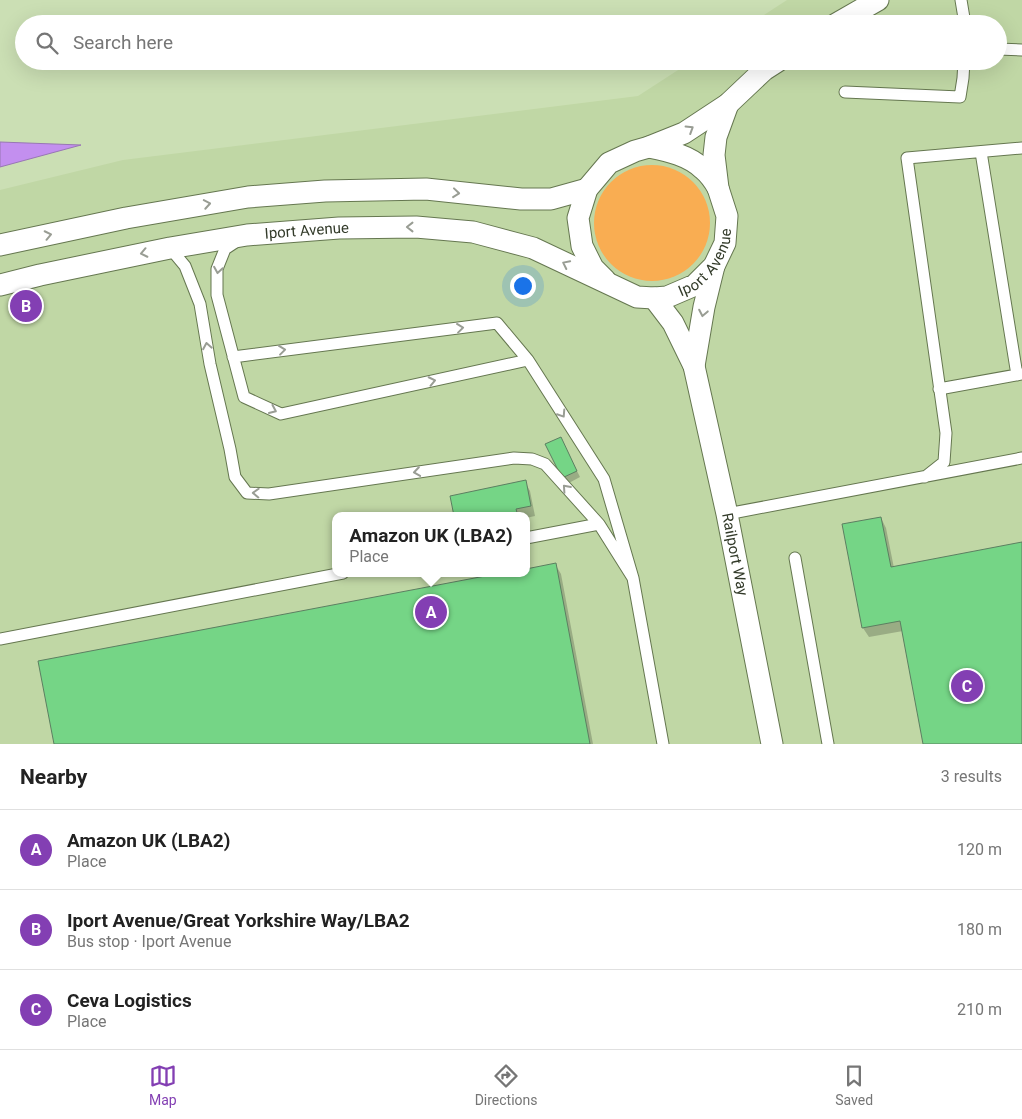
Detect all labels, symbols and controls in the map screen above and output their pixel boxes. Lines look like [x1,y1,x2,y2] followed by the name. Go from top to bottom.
[15,15,1007,70] search box
[33,29,61,57] icon: search
[73,31,173,54] text: Search here
[685,126,694,135] one-way arrow
[452,187,460,198] one-way arrow
[203,200,212,210] one-way arrow
[264,219,349,243] street label: Iport Avenue
[405,222,413,232] one-way arrow
[676,228,735,300] street label: Iport Avenue
[43,230,52,241] one-way arrow
[140,248,148,258] one-way arrow
[562,260,571,270] one-way arrow
[213,267,224,275] one-way arrow
[510,273,536,299] your location
[10,287,42,325] pin: B
[698,309,709,318] one-way arrow
[457,323,465,334] one-way arrow
[203,342,213,351] one-way arrow
[277,346,286,356] one-way arrow
[427,376,436,387] one-way arrow
[268,404,277,414] one-way arrow
[556,408,566,417] one-way arrow
[412,466,420,477] one-way arrow
[563,485,572,494] one-way arrow
[252,488,260,498] one-way arrow
[718,511,752,597] street label: Railport Way
[332,512,530,577] popup
[349,524,513,547] text: Amazon UK (LBA2)
[349,547,389,566] text: Place
[415,593,447,631] pin: A
[951,667,983,705] pin: C
[20,765,87,789] text: Nearby
[941,767,1002,786] text: 3 results
[67,829,230,852] text: Amazon UK (LBA2)
[31,840,41,859] text: A
[957,840,1002,859] text: 120 m
[67,852,107,871] text: Place
[67,909,410,932] text: Iport Avenue/Great Yorkshire Way/LBA2
[31,920,41,939] text: B
[957,920,1002,939] text: 180 m
[67,932,231,951] text: Bus stop · Iport Avenue
[67,989,192,1012] text: Ceva Logistics
[31,1000,41,1019] text: C
[957,1000,1002,1019] text: 210 m
[67,1012,107,1031] text: Place
[149,1062,177,1108] tab: Map
[475,1062,538,1108] tab: Directions
[835,1062,873,1108] tab: Saved

